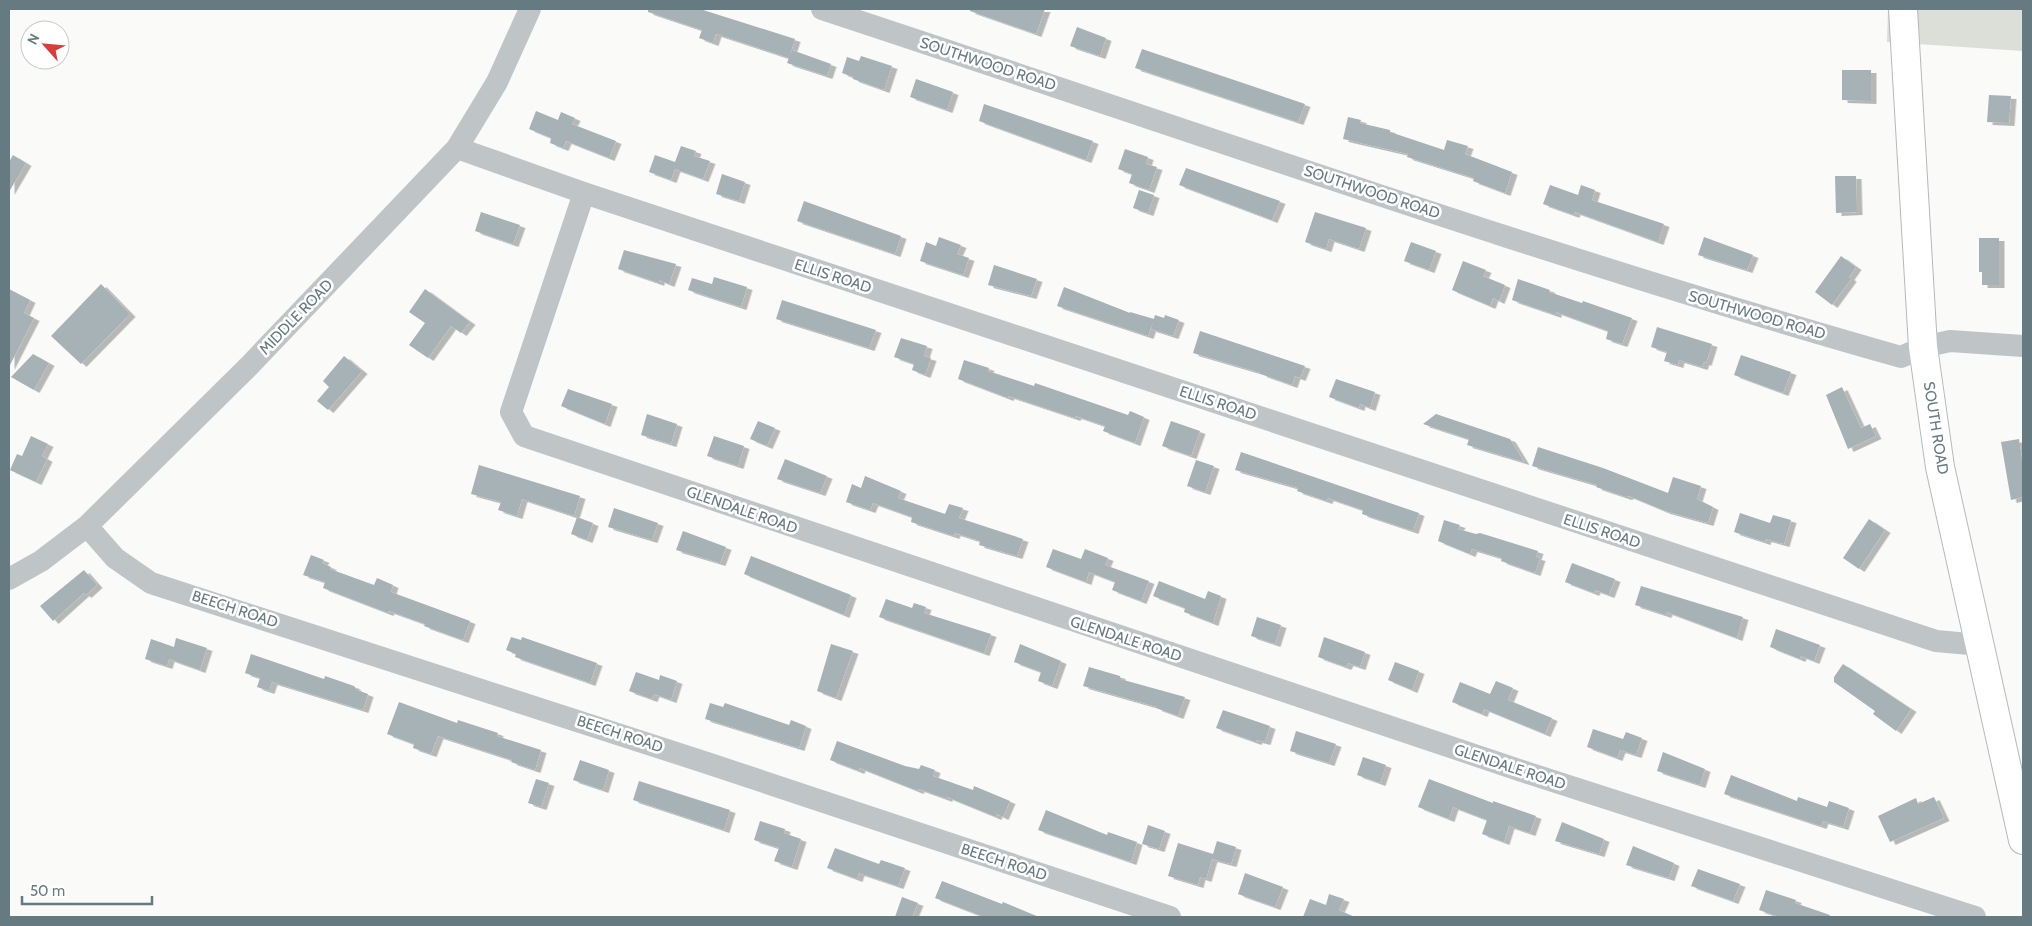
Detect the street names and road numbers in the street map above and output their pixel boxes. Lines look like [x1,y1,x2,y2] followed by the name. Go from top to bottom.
[918,34,1058,94] street label: SOUTHWOOD ROAD
[1302,162,1442,222] street label: SOUTHWOOD ROAD
[792,255,874,297] street label: ELLIS ROAD
[256,276,336,358] street label: MIDDLE ROAD
[1686,287,1828,343] street label: SOUTHWOOD ROAD
[1920,380,1952,476] street label: SOUTH ROAD
[1177,382,1259,424] street label: ELLIS ROAD
[684,483,800,537] street label: GLENDALE ROAD
[1561,510,1643,552] street label: ELLIS ROAD
[190,587,280,631] street label: BEECH ROAD
[1068,612,1184,666] street label: GLENDALE ROAD
[575,712,665,756] street label: BEECH ROAD
[1452,740,1568,794] street label: GLENDALE ROAD
[959,840,1049,884] street label: BEECH ROAD

